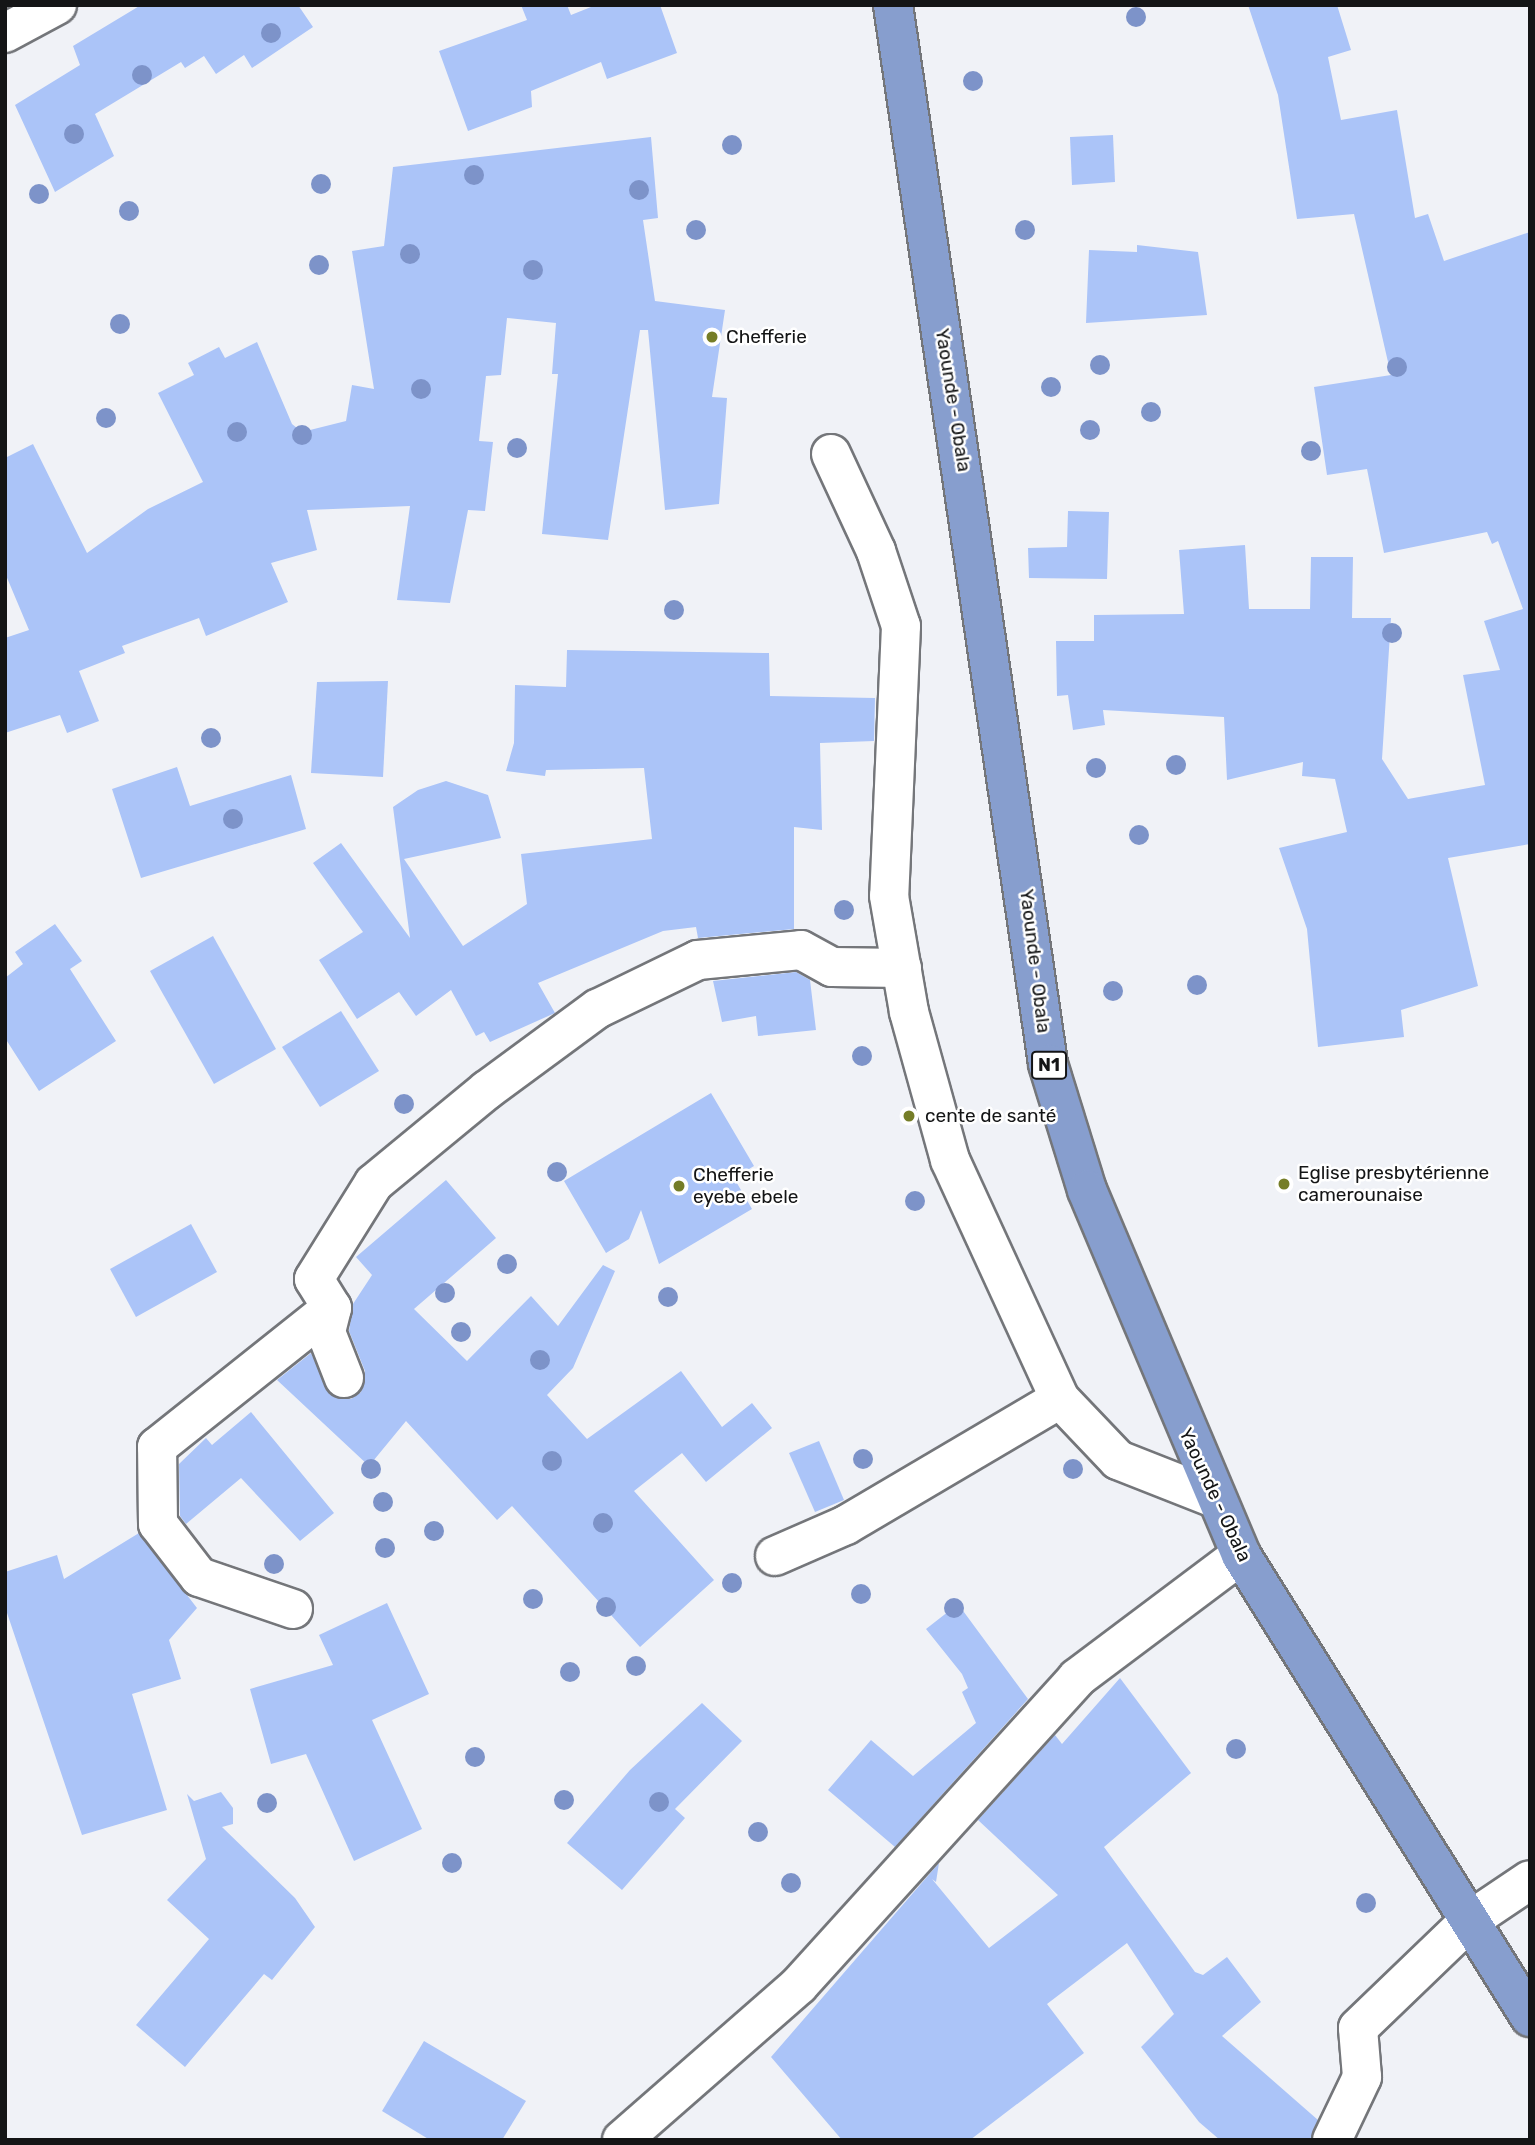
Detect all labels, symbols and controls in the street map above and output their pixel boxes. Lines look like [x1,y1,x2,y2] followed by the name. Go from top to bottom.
[726,326,807,348] place label: Chefferie
[930,327,976,473] street label: Yaounde - Obala
[704,329,720,345] marker: Chefferie
[1015,888,1055,1034] street label: Yaounde - Obala
[1030,1050,1068,1080] road number: N1
[925,1105,1056,1127] place label: cente de santé
[899,1106,919,1126] marker: cente de santé
[1298,1162,1489,1206] place label: Eglise presbytérienne camerounaise
[693,1164,798,1208] place label: Chefferie eyebe ebele
[1276,1176,1292,1192] marker: Eglise presbytérienne camerounaise
[671,1178,687,1194] marker: Chefferie eyebe ebele
[1174,1424,1256,1566] street label: Yaounde - Obala

